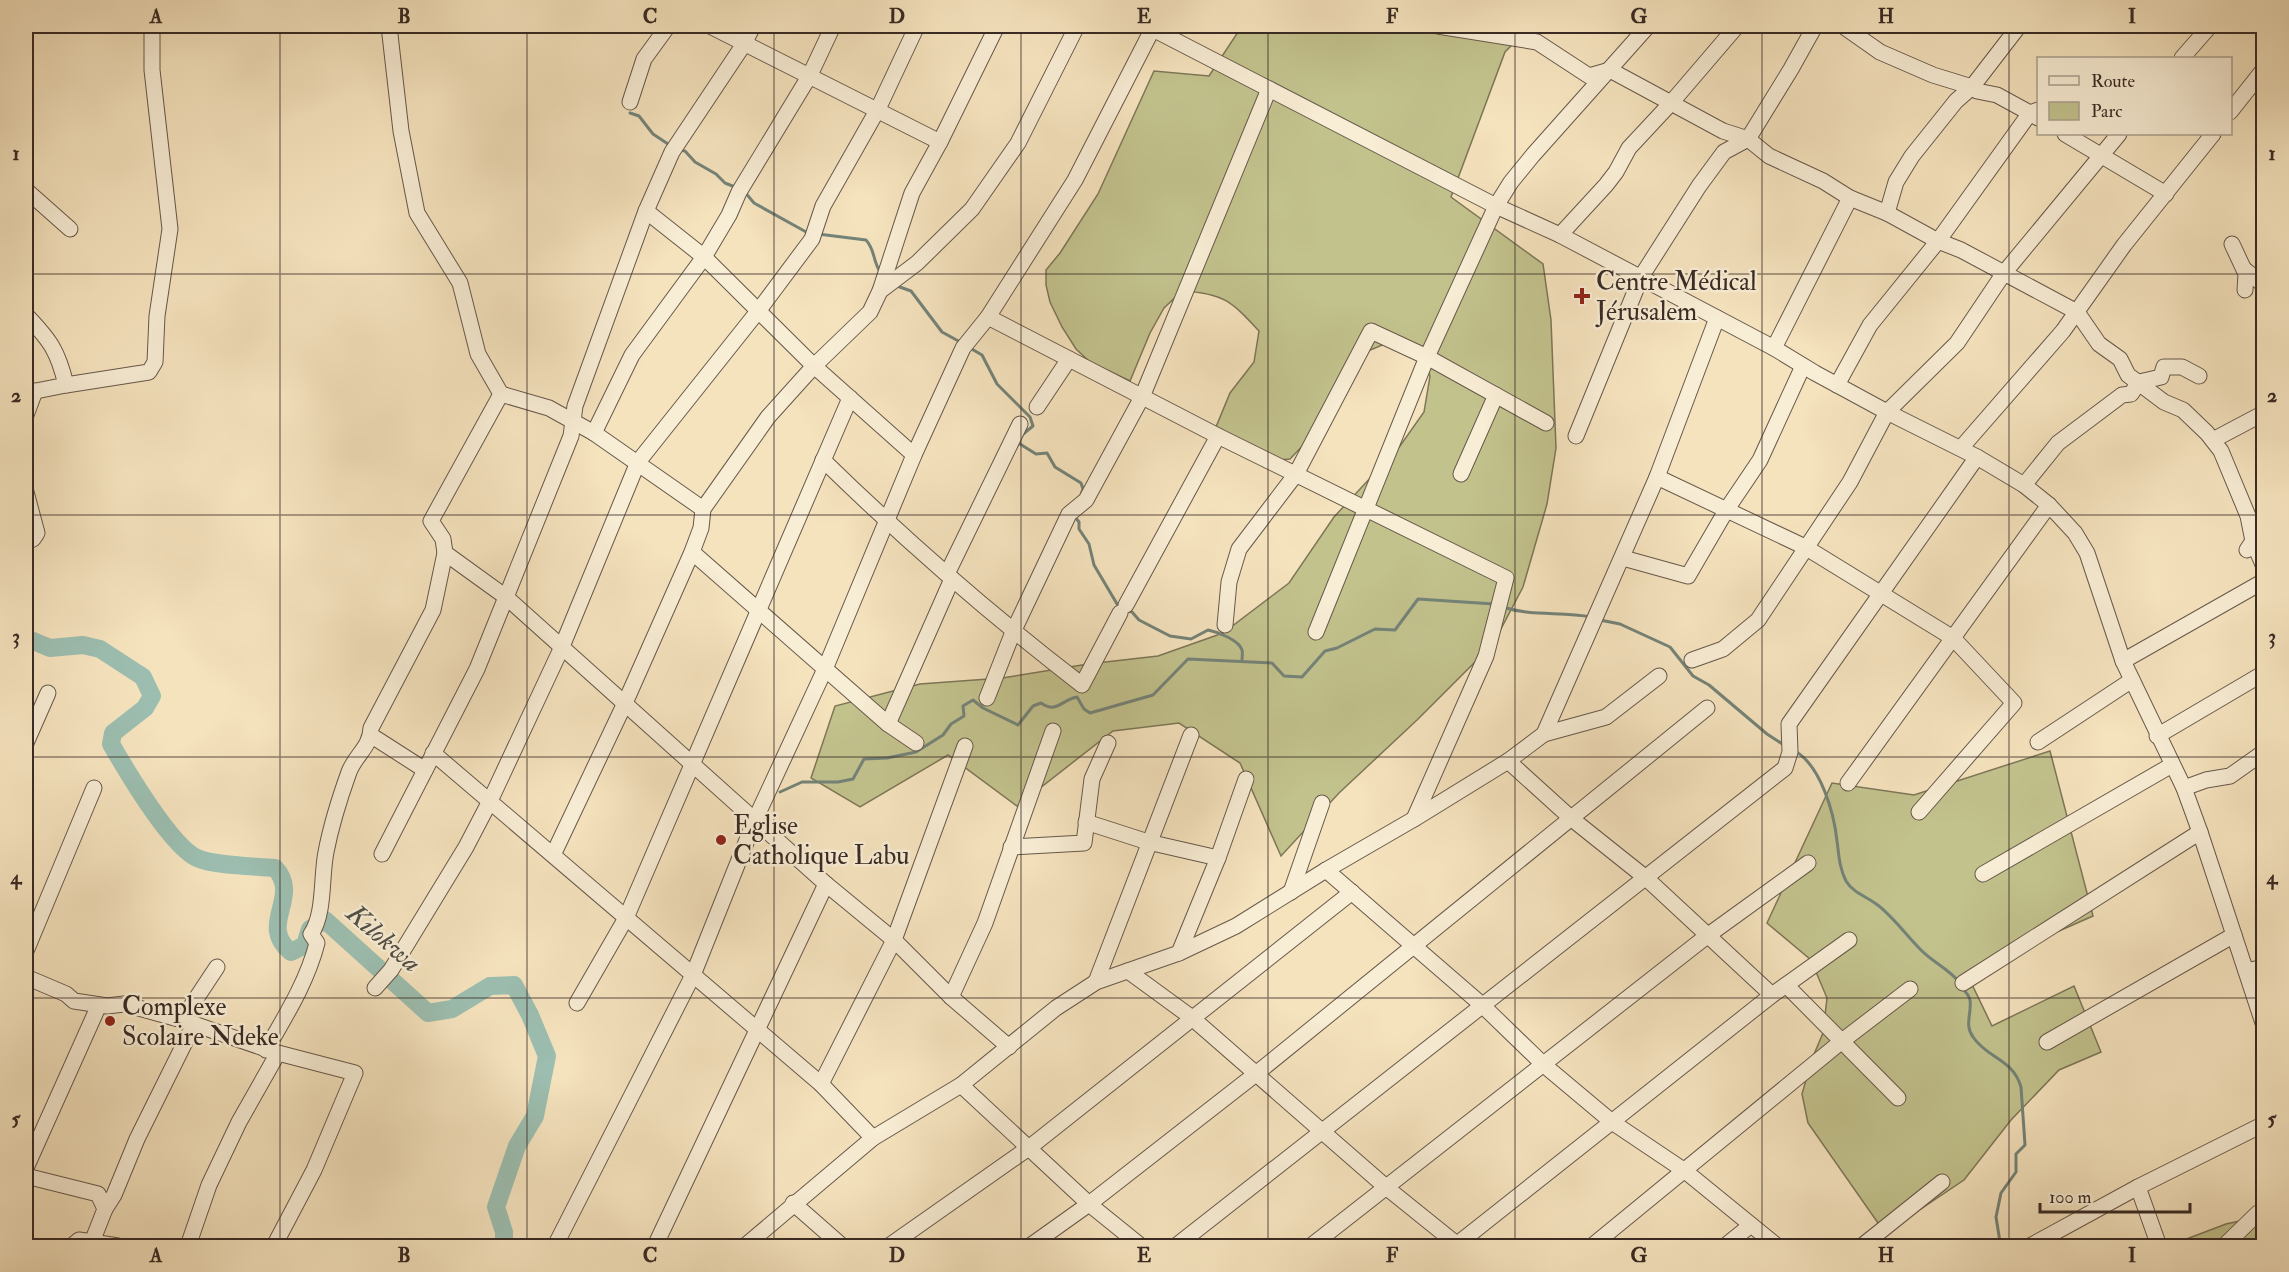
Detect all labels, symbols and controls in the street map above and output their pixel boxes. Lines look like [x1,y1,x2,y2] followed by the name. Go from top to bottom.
[149,4,163,29] text: A
[397,4,411,29] text: B
[643,4,657,29] text: C
[889,4,905,29] text: D
[1137,4,1152,29] text: E
[1386,4,1399,29] text: F
[1631,4,1648,29] text: G
[1878,4,1894,29] text: H
[2128,4,2136,29] text: I
[2037,57,2232,135] legend
[2091,70,2135,93] text: Route
[2091,100,2122,123] text: Parc
[12,141,20,166] text: 1
[2268,141,2276,166] text: 1
[1595,266,1757,328] place label: Centre Médical Jérusalem
[1573,287,1591,305] marker: Centre Médical Jérusalem
[11,383,21,408] text: 2
[2267,383,2277,408] text: 2
[12,624,20,649] text: 3
[2268,624,2276,649] text: 3
[733,810,910,872] place label: Eglise Catholique Labu
[714,833,728,847] marker: Eglise Catholique Labu
[10,865,23,890] text: 4
[2266,865,2279,890] text: 4
[338,896,428,980] water label: Kilokwa
[122,991,279,1053] place label: Complexe Scolaire Ndeke
[103,1014,117,1028] marker: Complexe Scolaire Ndeke
[12,1106,22,1131] text: 5
[2268,1106,2278,1131] text: 5
[2040,1176,2190,1214] scale bar
[2049,1186,2092,1209] text: 100 m
[149,1243,163,1268] text: A
[397,1243,411,1268] text: B
[643,1243,657,1268] text: C
[889,1243,905,1268] text: D
[1137,1243,1152,1268] text: E
[1386,1243,1399,1268] text: F
[1631,1243,1648,1268] text: G
[1878,1243,1894,1268] text: H
[2128,1243,2136,1268] text: I

